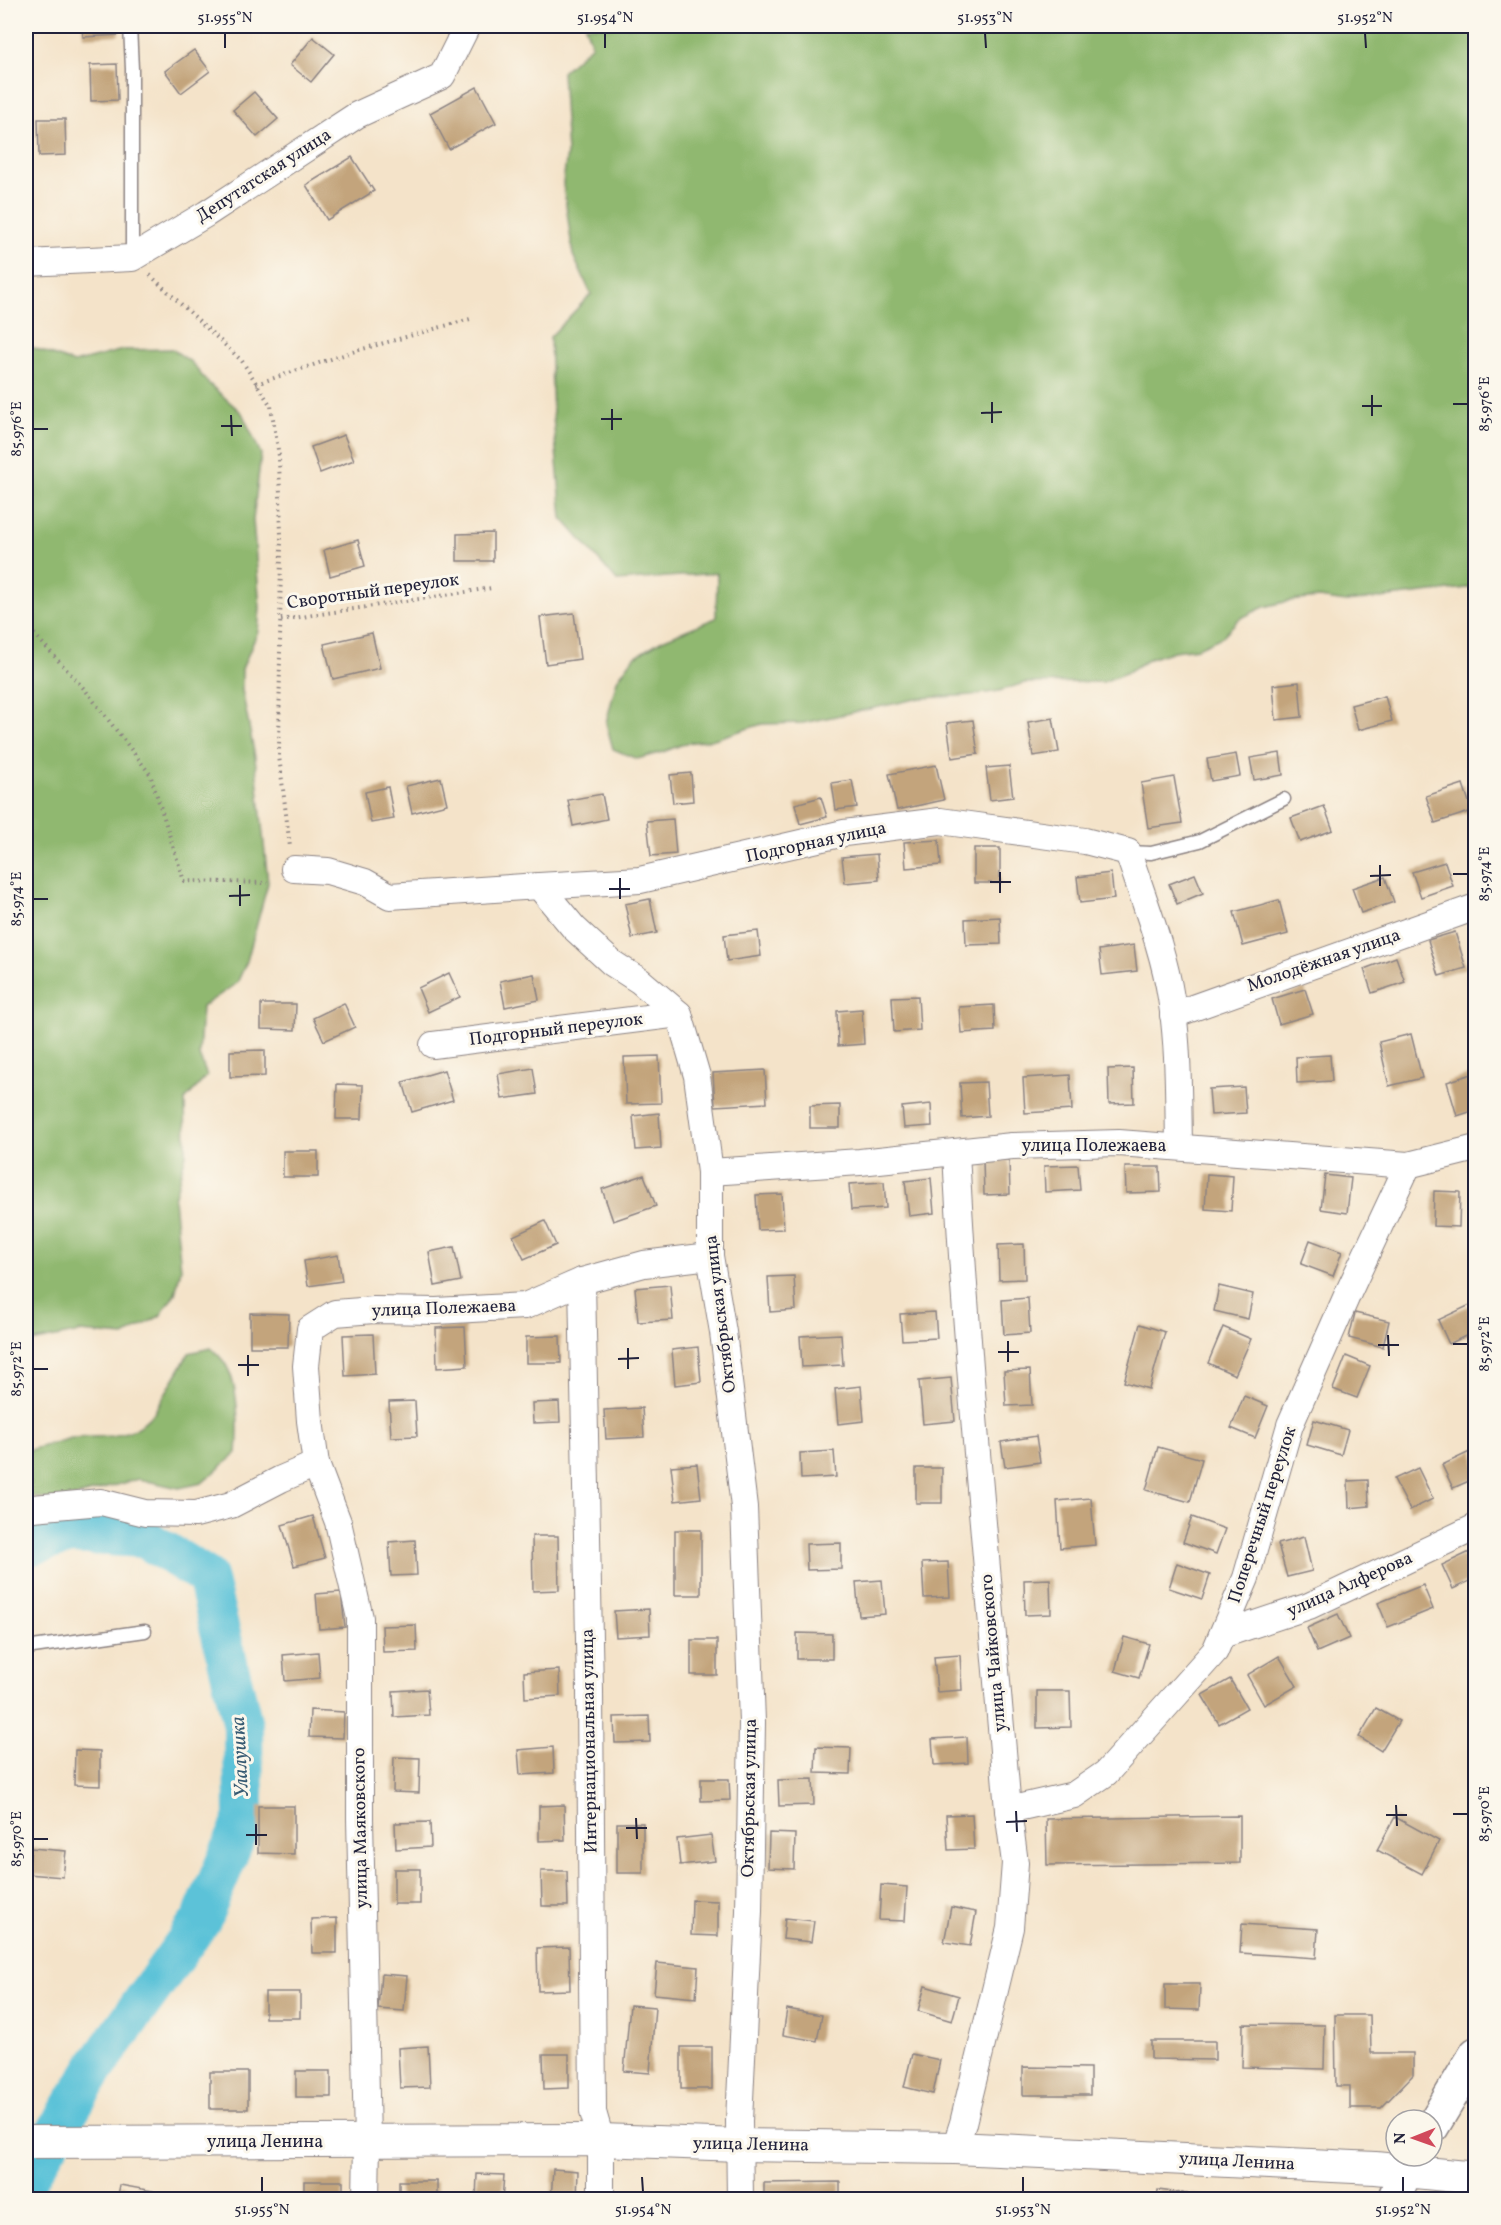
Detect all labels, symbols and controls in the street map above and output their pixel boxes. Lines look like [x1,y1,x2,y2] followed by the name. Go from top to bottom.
[197,8,253,29] text: 51.955°N
[577,8,633,29] text: 51.954°N
[957,8,1013,29] text: 51.953°N
[1337,8,1393,29] text: 51.952°N
[191,123,337,229] street label: Депутатская улица
[1475,376,1496,432] text: 85.976°E
[7,401,28,457] text: 85.976°E
[285,568,461,616] street label: Своротный переулок
[743,816,889,870] street label: Подгорная улица
[1475,847,1496,901] text: 85.974°E
[7,872,28,926] text: 85.974°E
[1244,923,1404,999] street label: Молодёжная улица
[468,1007,645,1053] street label: Подгорный переулок
[1022,1134,1166,1159] street label: улица Полежаева
[699,1234,743,1394] street label: Октябрьская улица
[371,1294,517,1324] street label: улица Полежаева
[1475,1316,1496,1372] text: 85.972°E
[7,1341,28,1397] text: 85.972°E
[1223,1423,1304,1607] street label: Поперечный переулок
[1283,1546,1417,1624] street label: улица Алферова
[975,1573,1013,1733] street label: улица Чайковского
[576,1628,604,1854] street label: Интернациональная улица
[225,1716,257,1798] water label: Улалушка
[736,1718,764,1878] street label: Октябрьская улица
[347,1747,375,1909] street label: улица Маяковского
[1475,1786,1496,1842] text: 85.970°E
[7,1811,28,1867] text: 85.970°E
[1384,2108,1444,2168] north arrow
[207,2130,323,2155] street label: улица Ленина
[693,2131,809,2159] street label: улица Ленина
[1390,2132,1412,2144] text: N
[1178,2146,1296,2178] street label: улица Ленина
[234,2200,290,2221] text: 51.955°N
[615,2200,671,2221] text: 51.954°N
[995,2200,1051,2221] text: 51.953°N
[1375,2200,1431,2221] text: 51.952°N

